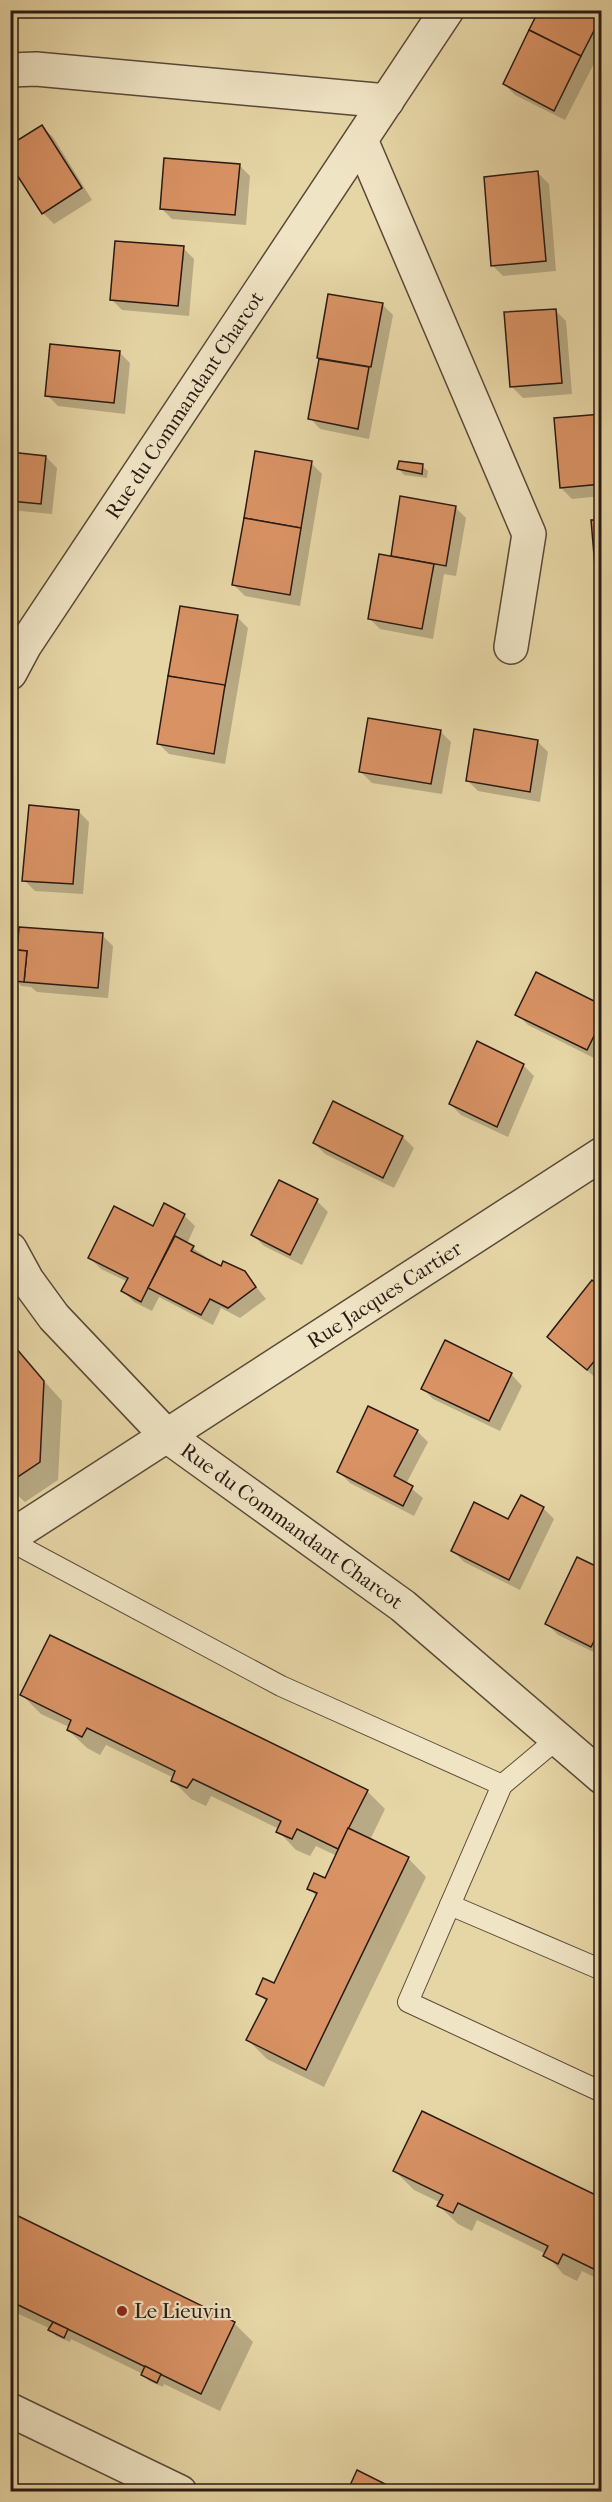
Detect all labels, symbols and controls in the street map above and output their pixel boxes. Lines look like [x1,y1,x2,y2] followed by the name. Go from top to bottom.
[100,286,269,523] street label: Rue du Commandant Charcot
[303,1236,466,1353] street label: Rue Jacques Cartier
[176,1438,408,1614] street label: Rue du Commandant Charcot
[134,2299,231,2323] place label: Le Lieuvin
[115,2304,129,2318] marker: Le Lieuvin

